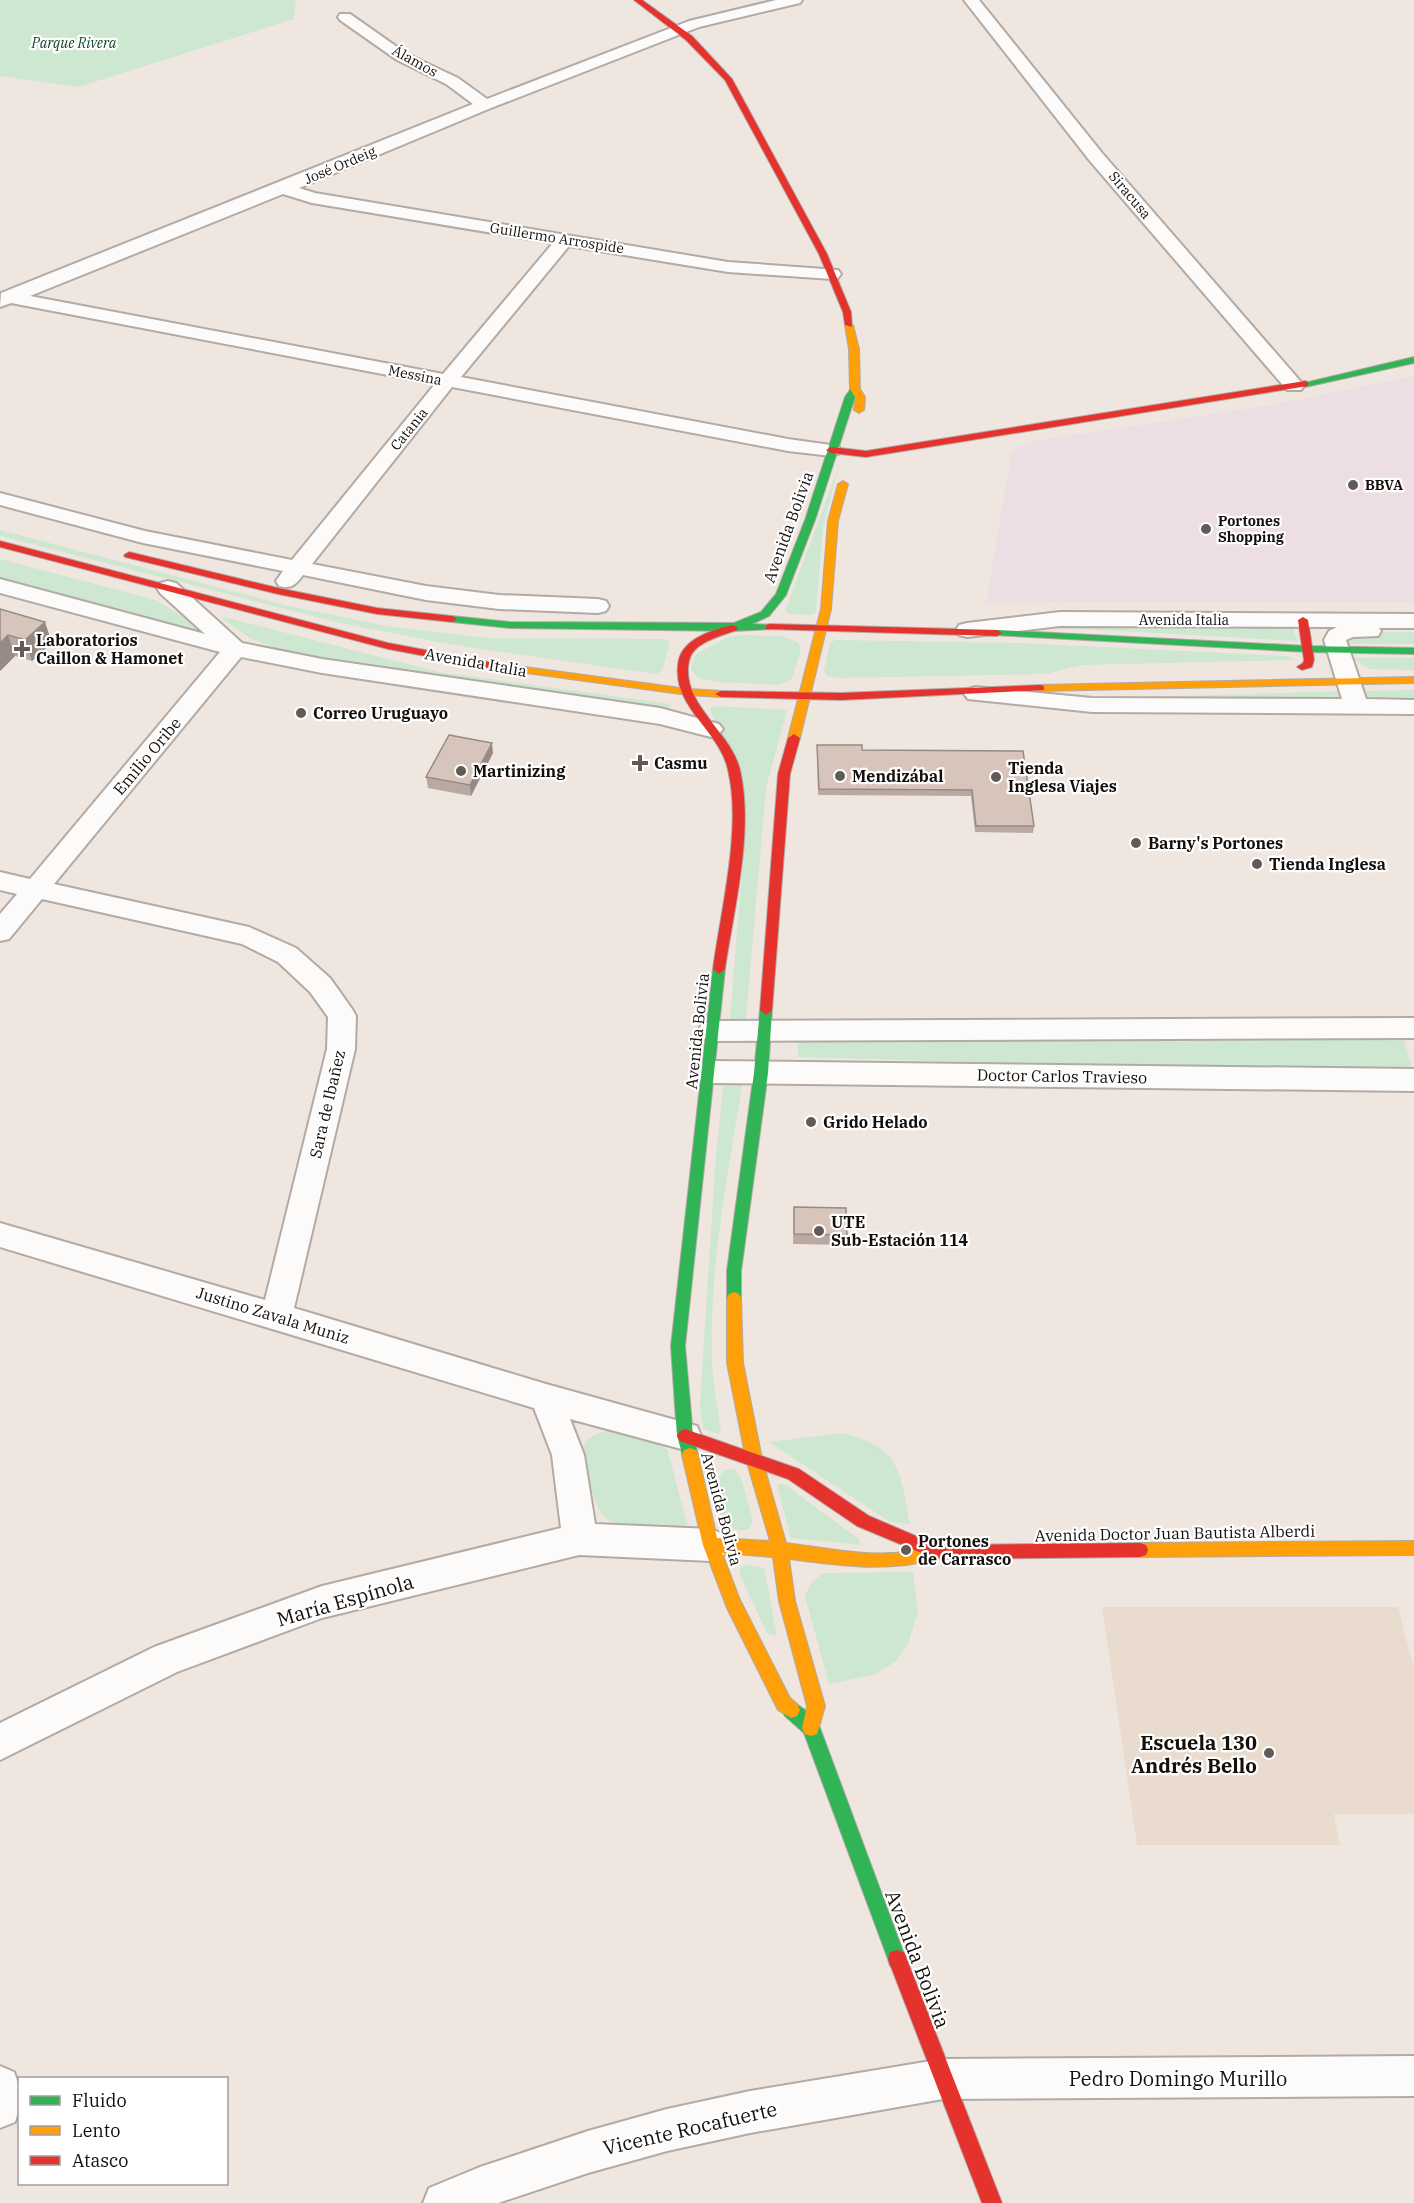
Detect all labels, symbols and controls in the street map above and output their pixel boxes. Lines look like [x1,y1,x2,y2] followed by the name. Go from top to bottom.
[31,34,117,52] park label: Parque Rivera
[389,40,442,81] street label: Álamos
[301,142,379,188] street label: José Ordeig
[1105,167,1155,223] street label: Siracusa
[489,219,625,257] street label: Guillermo Arrospide
[387,361,444,389] street label: Messina
[386,404,432,454] street label: Catania
[759,468,817,585] street label: Avenida Bolivia
[1365,476,1403,494] place label: BBVA
[1346,478,1360,492] marker: BBVA
[1218,512,1285,546] place label: Portones Shopping
[1199,522,1213,536] marker: Portones Shopping
[1139,611,1230,629] street label: Avenida Italia
[36,630,183,668] place label: Laboratorios Caillon & Hamonet
[13,640,31,658] marker: Laboratorios Caillon & Hamonet
[423,643,529,681] street label: Avenida Italia
[313,703,448,723] place label: Correo Uruguayo
[294,706,308,720] marker: Correo Uruguayo
[109,713,185,799] street label: Emilio Oribe
[654,753,708,773] place label: Casmu
[631,754,649,772] marker: Casmu
[1008,758,1117,796] place label: Tienda Inglesa Viajes
[473,761,566,781] place label: Martinizing
[454,764,468,778] marker: Martinizing
[852,766,943,786] place label: Mendizábal
[833,769,847,783] marker: Mendizábal
[989,770,1003,784] marker: Tienda Inglesa Viajes
[1148,833,1283,853] place label: Barny's Portones
[1129,836,1143,850] marker: Barny's Portones
[1269,854,1386,874] place label: Tienda Inglesa
[1250,857,1264,871] marker: Tienda Inglesa
[681,972,713,1090] street label: Avenida Bolivia
[305,1048,349,1160] street label: Sara de Ibañez
[977,1065,1147,1087] street label: Doctor Carlos Travieso
[823,1112,928,1132] place label: Grido Helado
[804,1115,818,1129] marker: Grido Helado
[831,1212,969,1250] place label: UTE Sub-Estación 114
[812,1224,826,1238] marker: UTE Sub-Estación 114
[194,1282,352,1348] street label: Justino Zavala Muniz
[697,1450,747,1568] street label: Avenida Bolivia
[1035,1521,1315,1545] street label: Avenida Doctor Juan Bautista Alberdi
[918,1531,1011,1569] place label: Portones de Carrasco
[899,1543,913,1557] marker: Portones de Carrasco
[273,1568,417,1632] street label: María Espínola
[1131,1729,1257,1779] place label: Escuela 130 Andrés Bello
[1262,1746,1276,1760] marker: Escuela 130 Andrés Bello
[879,1886,957,2032] street label: Avenida Bolivia
[1069,2065,1287,2092] street label: Pedro Domingo Murillo
[18,2077,228,2185] legend
[72,2089,127,2112] text: Fluido
[600,2095,780,2161] street label: Vicente Rocafuerte
[72,2119,120,2142] text: Lento
[72,2149,128,2172] text: Atasco

